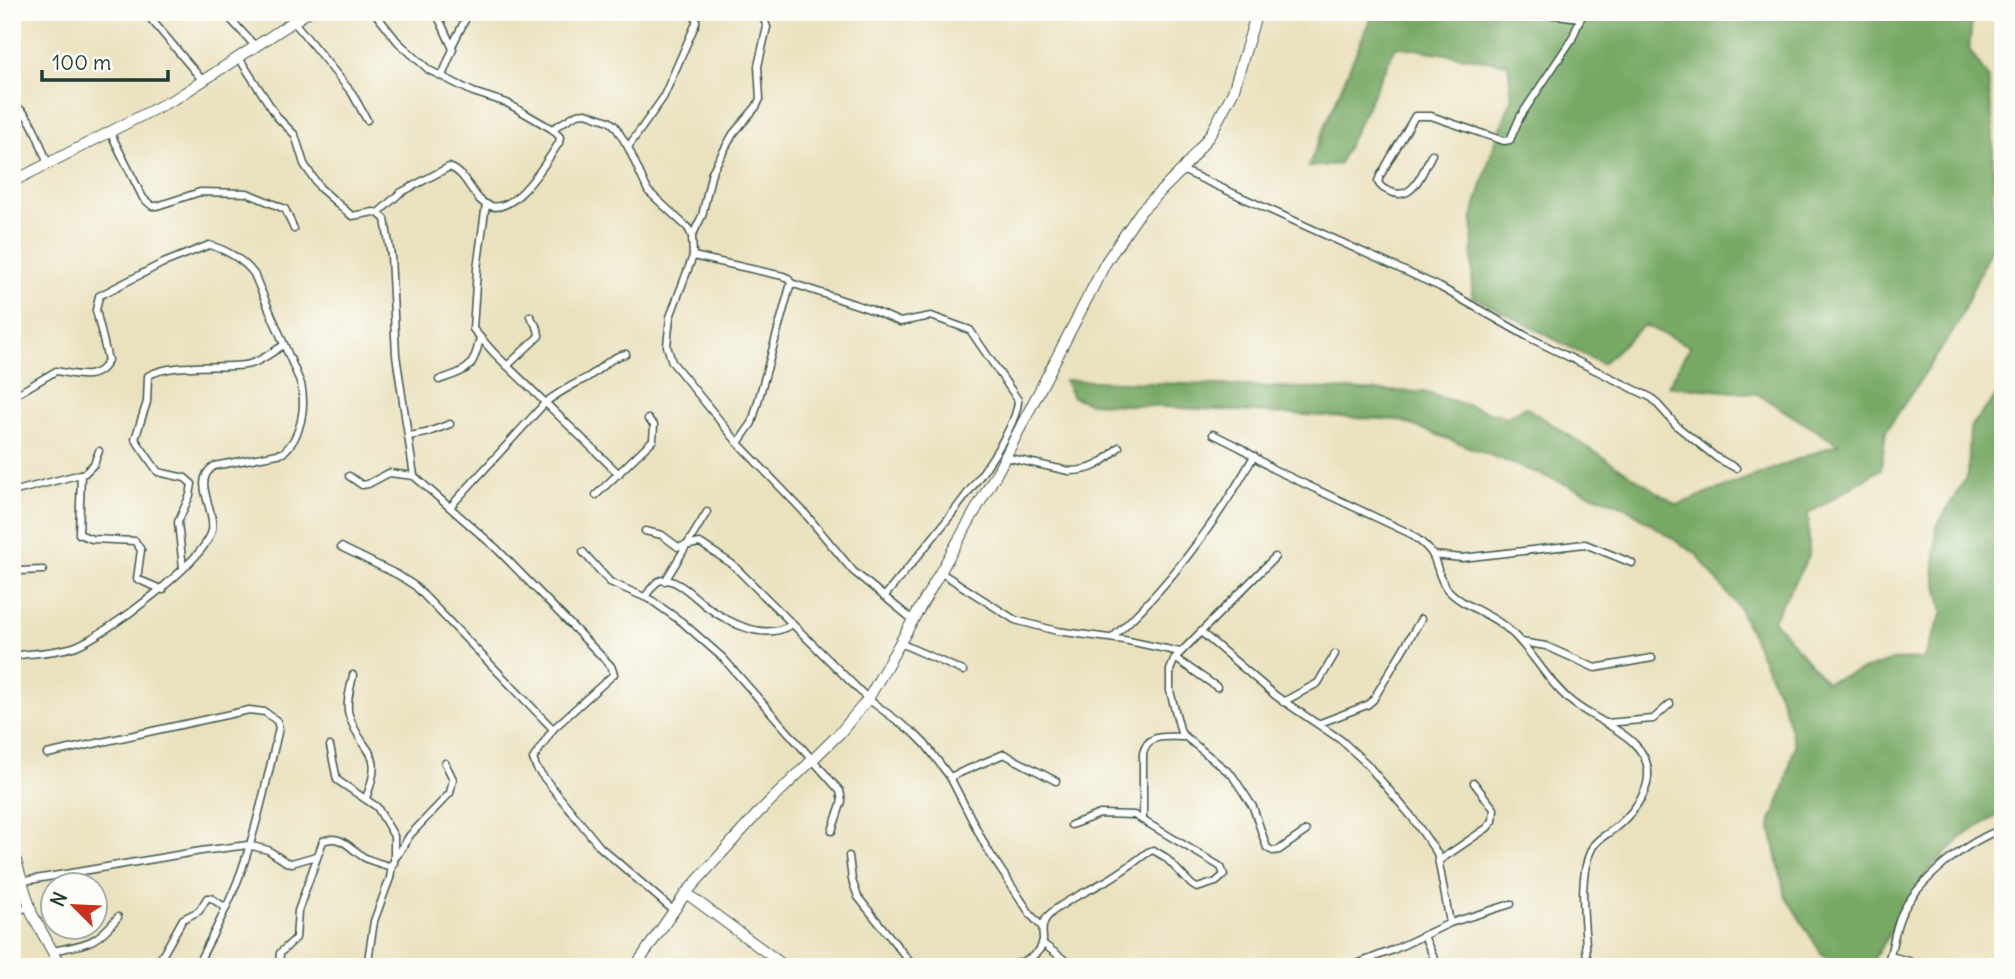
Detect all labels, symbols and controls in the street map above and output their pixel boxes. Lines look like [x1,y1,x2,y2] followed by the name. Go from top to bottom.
[42,38,168,82] scale bar
[52,49,111,76] text: 100 m
[38,870,108,940] north arrow
[45,888,72,910] text: N

